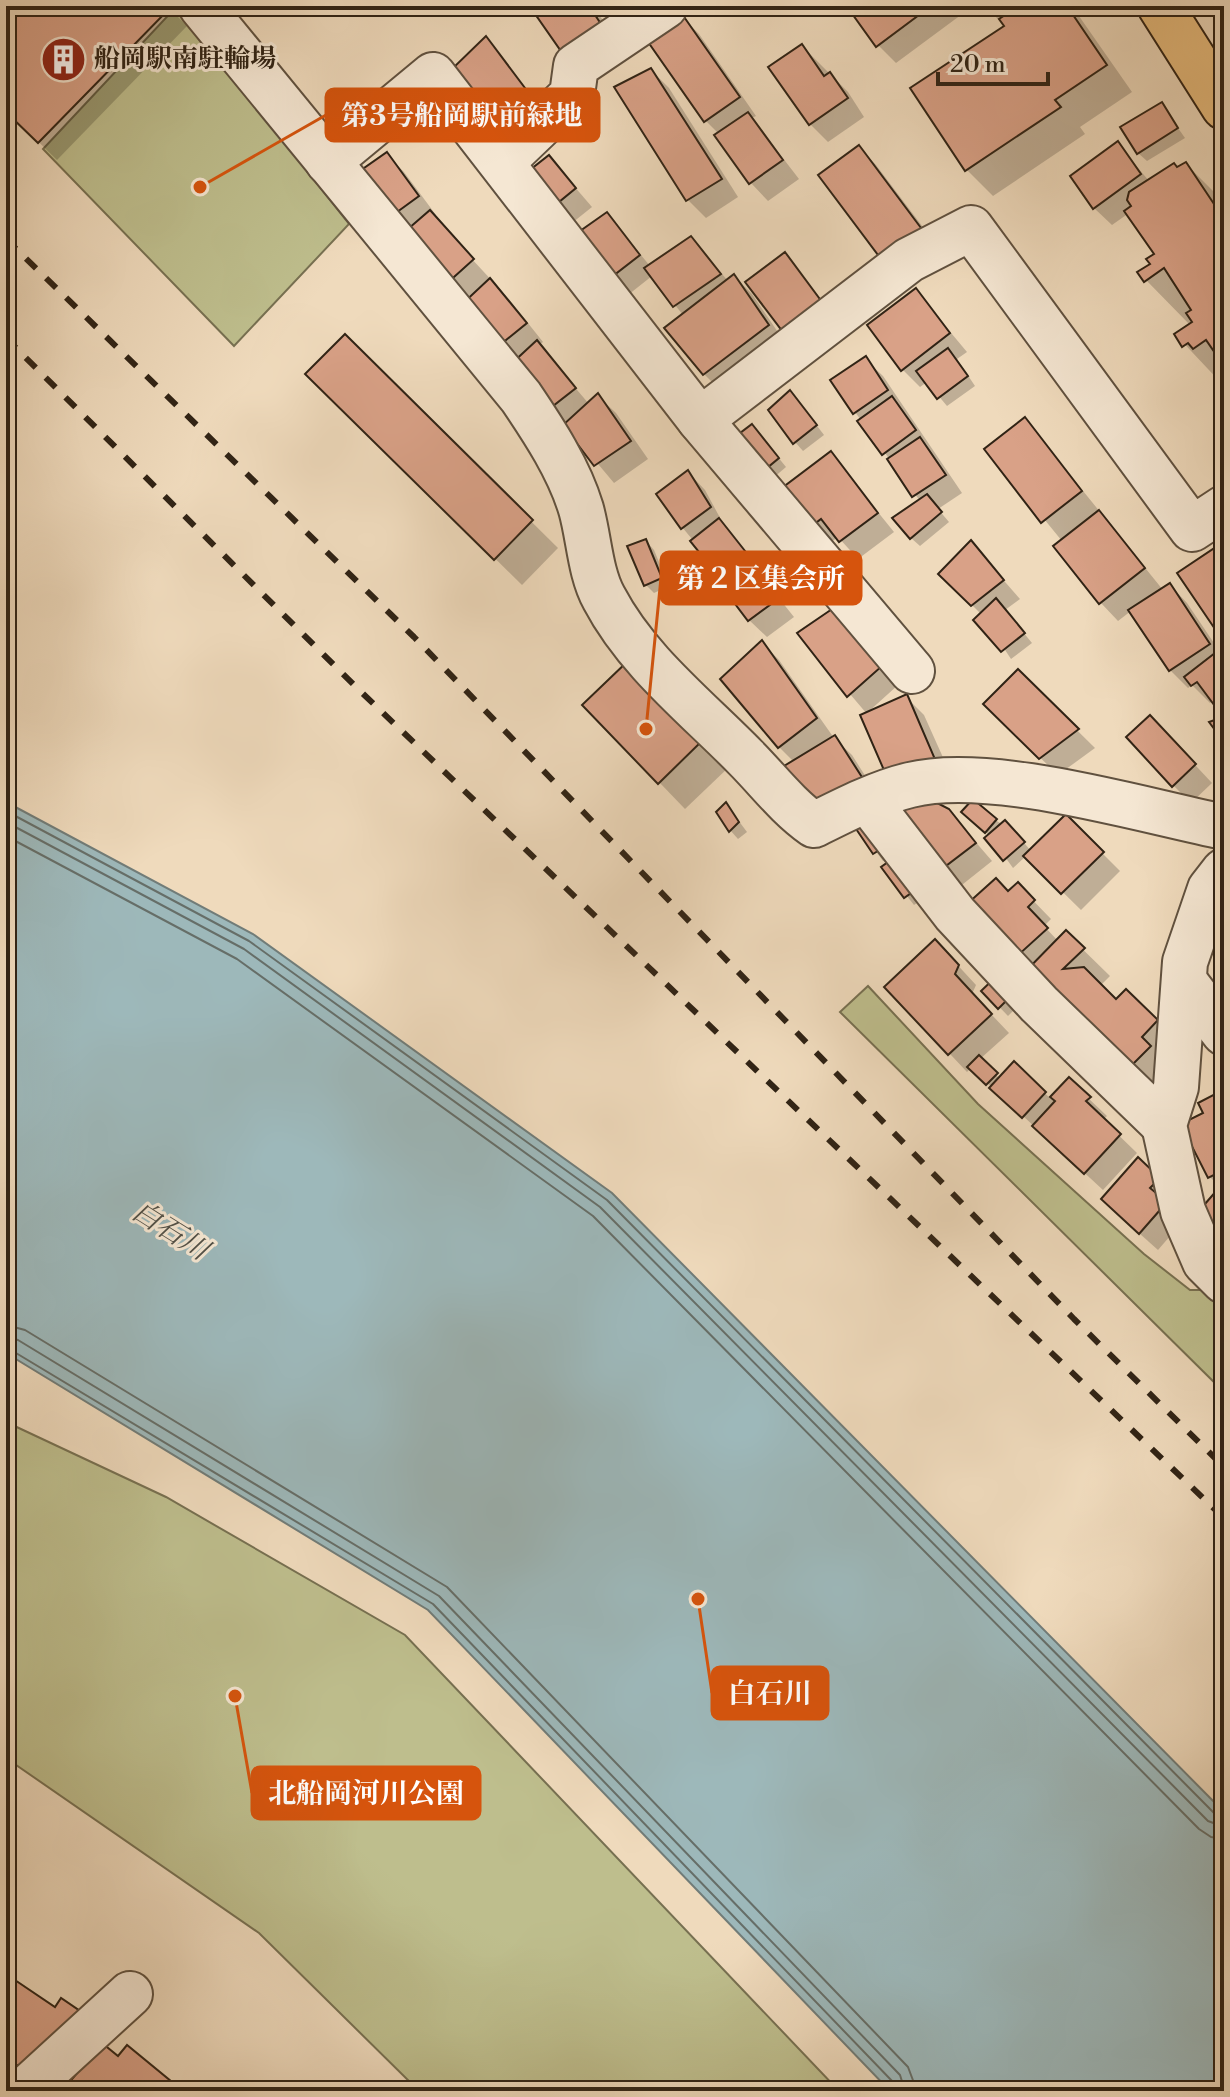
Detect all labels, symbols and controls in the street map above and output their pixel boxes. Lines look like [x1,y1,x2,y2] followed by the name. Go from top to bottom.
[39,35,87,83] building icon: 船岡駅南駐輪場
[938,36,1048,86] scale bar
[94,43,276,75] place label: 船岡駅南駐輪場
[950,50,1006,80] text: 20 m
[326,89,599,141] callout: 第3号船岡駅前緑地
[342,99,582,134] text: 第3号船岡駅前緑地
[661,552,861,604] callout: 第２区集会所
[677,562,845,597] text: 第２区集会所
[125,1194,217,1270] water label: 白石川
[712,1667,828,1719] callout: 白石川
[728,1677,812,1712] text: 白石川
[252,1767,480,1819] callout: 北船岡河川公園
[268,1777,464,1812] text: 北船岡河川公園

